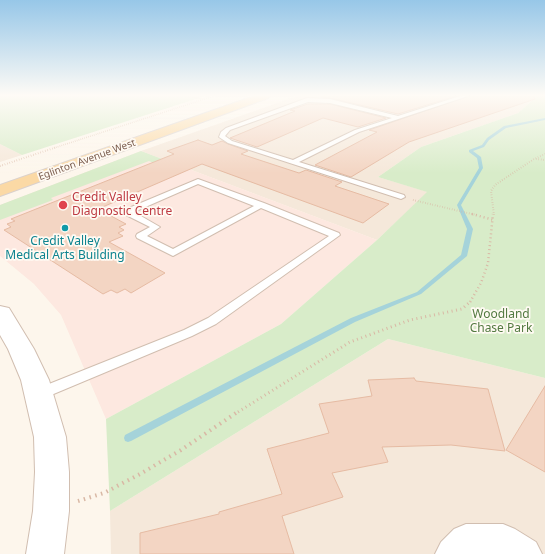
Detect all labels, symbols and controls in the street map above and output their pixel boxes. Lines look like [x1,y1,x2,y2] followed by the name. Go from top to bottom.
[37,137,137,183] street label: Eglinton Avenue West
[72,191,172,219] place label: Credit Valley Diagnostic Centre
[57,199,69,211] marker: Credit Valley Diagnostic Centre
[60,223,70,233] marker: Credit Valley Medical Arts Building
[5,235,125,263] place label: Credit Valley Medical Arts Building
[470,308,532,336] park label: Woodland Chase Park

